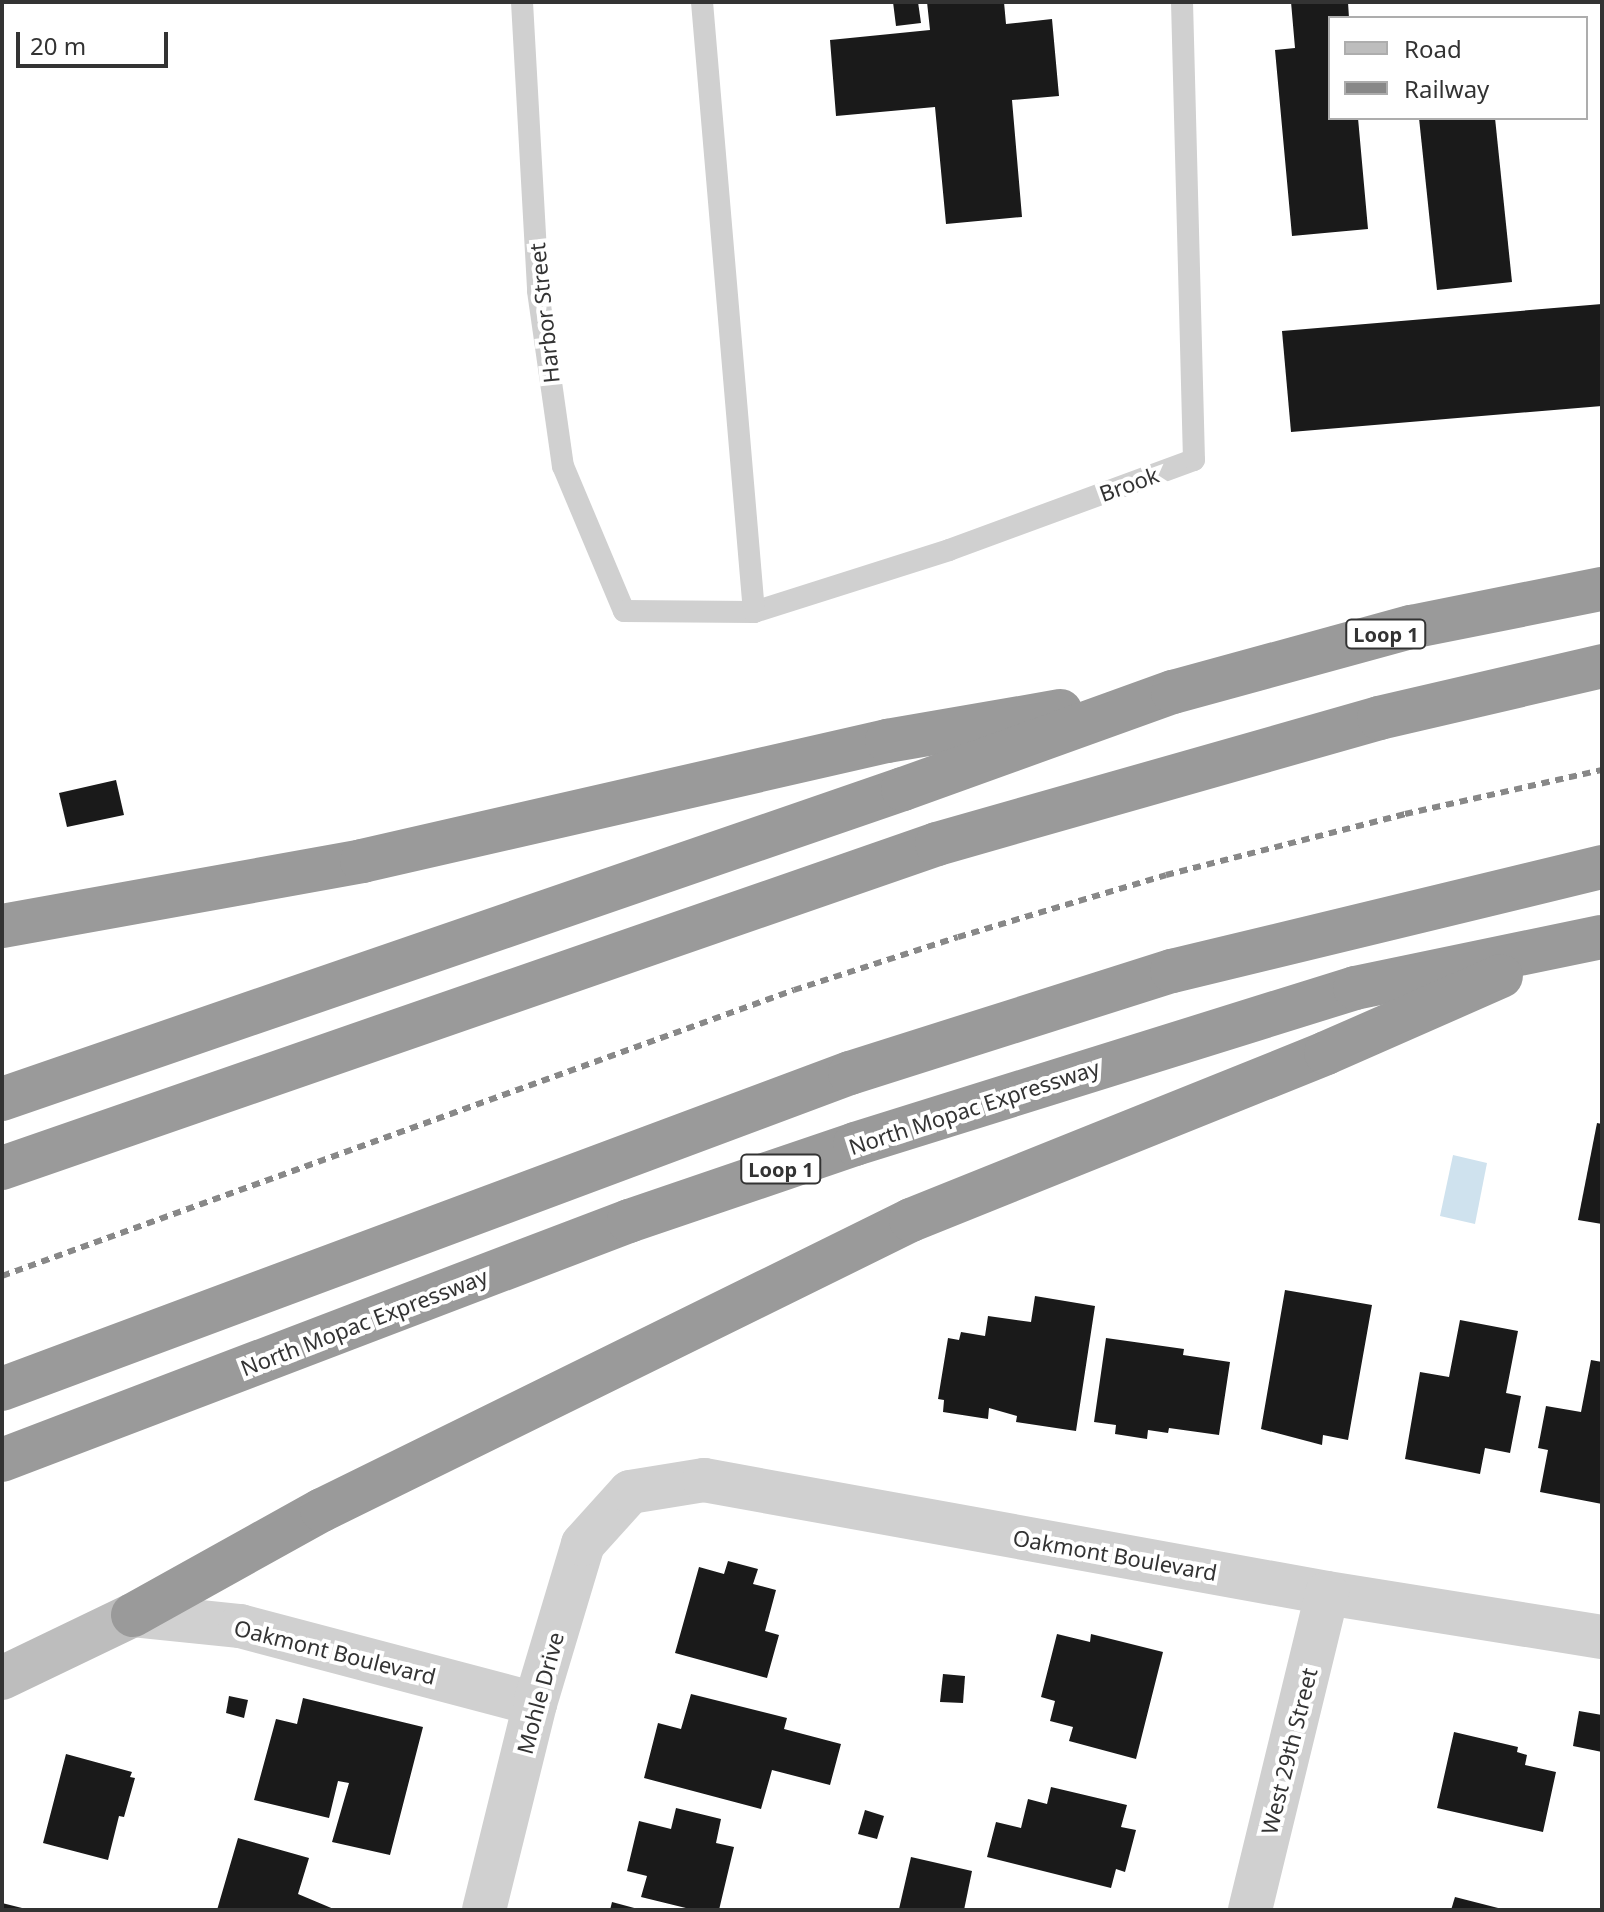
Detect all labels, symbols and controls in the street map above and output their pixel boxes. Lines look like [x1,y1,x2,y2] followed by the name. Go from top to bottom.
[20,16,172,66] scale bar
[1328,16,1588,120] legend
[30,29,86,62] text: 20 m
[1404,32,1462,65] text: Road
[1404,72,1489,105] text: Railway
[524,242,564,384] street label: Harbor Street
[1096,461,1162,507] street label: Brook
[1344,618,1428,650] road number: Loop 1
[845,1054,1103,1160] street label: North Mopac Expressway
[739,1153,823,1185] road number: Loop 1
[237,1263,491,1381] street label: North Mopac Expressway
[1011,1524,1219,1586] street label: Oakmont Boulevard
[231,1614,439,1690] street label: Oakmont Boulevard
[511,1629,569,1757] street label: Mohle Drive
[1256,1665,1322,1837] street label: West 29th Street

